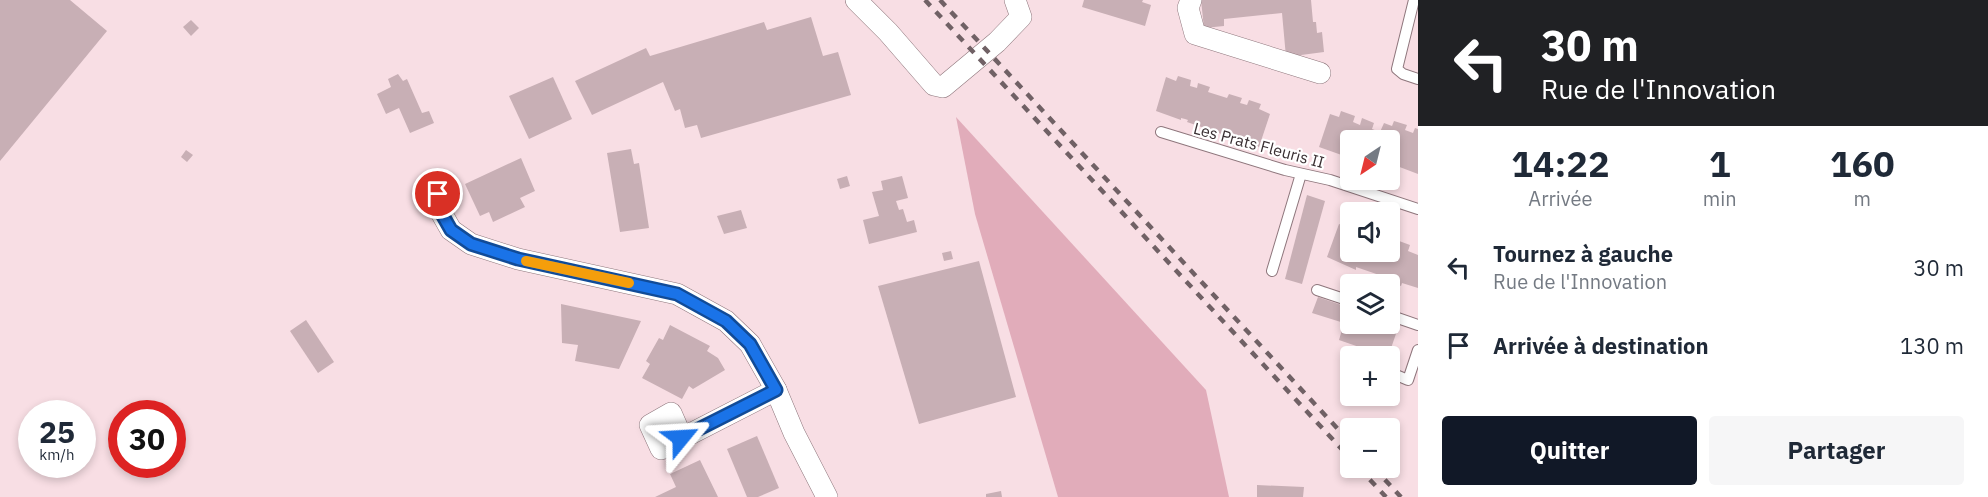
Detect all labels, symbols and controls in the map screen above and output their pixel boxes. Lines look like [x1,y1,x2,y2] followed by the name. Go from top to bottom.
[1541,18,1639,73] text: 30 m
[1442,24,1520,102] icon: left
[1541,71,1776,106] text: Rue de l'Innovation
[1191,118,1327,172] street label: Les Prats Fleuris II
[1340,130,1400,190] north arrow
[1340,130,1400,478] map controls
[1511,140,1610,187] text: 14:22
[1709,140,1731,187] text: 1
[1830,140,1895,187] text: 160
[412,168,463,219] pin
[421,177,454,210] icon: arrive
[1528,185,1592,212] text: Arrivée
[1703,185,1737,212] text: min
[1854,185,1871,212] text: m
[1340,202,1400,262] button: sound
[1493,239,1673,268] text: Tournez à gauche
[1442,251,1475,284] icon: left
[1913,253,1964,282] text: 30 m
[1493,268,1667,295] text: Rue de l'Innovation
[1340,274,1400,334] button: layers
[1442,329,1475,362] icon: arrive
[1493,331,1709,360] text: Arrivée à destination
[1900,331,1964,360] text: 130 m
[1340,346,1400,406] button: +
[108,400,186,478] speed limit sign: 30
[649,406,713,470] position arrow
[39,412,75,451] text: 25
[1442,416,1697,485] button: Quitter
[1709,416,1964,485] button: Partager
[1340,418,1400,478] button: −
[39,445,75,464] text: km/h

